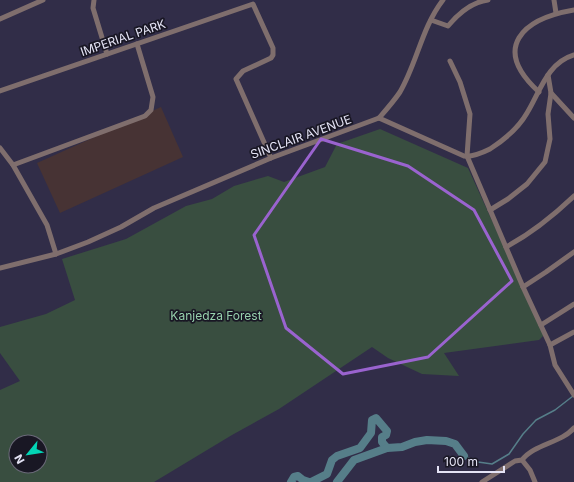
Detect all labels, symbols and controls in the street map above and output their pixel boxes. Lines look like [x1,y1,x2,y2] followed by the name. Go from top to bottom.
[78,16,167,59] street label: IMPERIAL PARK
[248,111,353,162] street label: SINCLAIR AVENUE
[170,308,262,323] park label: Kanjedza Forest
[8,434,48,474] north arrow
[438,448,504,474] scale bar
[11,452,27,466] text: N
[444,454,478,469] text: 100 m

